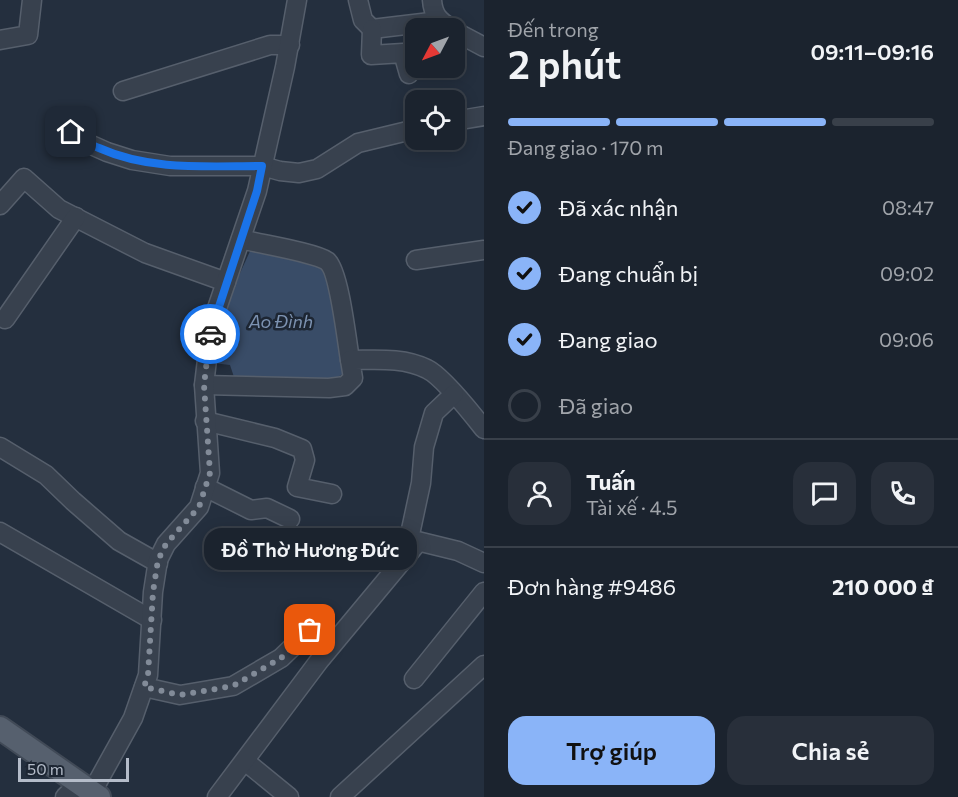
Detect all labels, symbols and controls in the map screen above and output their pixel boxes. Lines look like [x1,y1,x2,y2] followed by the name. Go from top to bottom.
[508,17,599,41] text: Đến trong
[405,18,465,78] north arrow
[405,18,465,150] map controls
[811,38,934,65] text: 09:11–09:16
[508,39,621,87] text: 2 phút
[405,90,465,150] button: locate
[45,106,96,157] pin
[54,115,87,148] icon: home
[508,135,663,159] text: Đang giao · 170 m
[508,191,541,224] icon: check
[559,194,678,221] text: Đã xác nhận
[882,195,934,219] text: 08:47
[508,257,541,290] icon: check
[559,260,698,287] text: Đang chuẩn bị
[880,261,934,285] text: 09:02
[180,304,240,364] courier
[248,310,313,332] water label: Ao Đình
[194,318,227,351] icon: car
[508,323,541,356] icon: check
[559,326,658,353] text: Đang giao
[879,327,934,351] text: 09:06
[559,392,633,419] text: Đã giao
[508,462,571,525] button: person
[793,462,856,525] button: chat
[871,462,934,525] button: phone
[586,468,636,495] text: Tuấn
[586,495,678,519] text: Tài xế · 4.5
[204,528,416,570] callout: Đồ Thờ Hương Đức
[222,537,399,561] text: Đồ Thờ Hương Đức
[508,573,676,600] text: Đơn hàng #9486
[832,573,934,600] text: 210 000 ₫
[284,604,335,655] pin
[293,613,326,646] icon: bag
[508,716,715,785] button: Trợ giúp
[727,716,934,785] button: Chia sẻ
[18,755,129,782] scale bar
[27,759,64,778] text: 50 m

